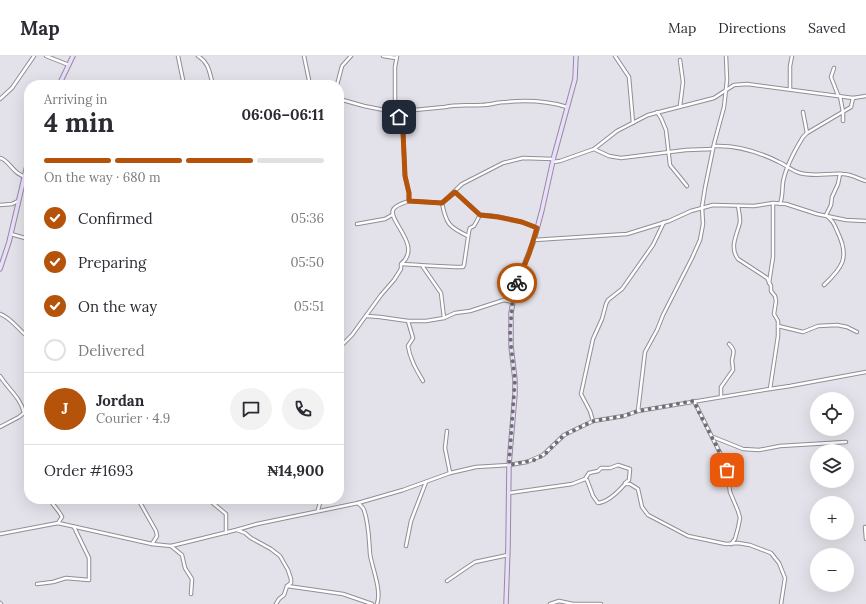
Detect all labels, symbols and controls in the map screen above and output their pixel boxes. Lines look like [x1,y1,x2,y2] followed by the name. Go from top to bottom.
[20,16,60,40] text: Map
[668,19,696,37] text: Map
[718,19,786,37] text: Directions
[808,19,846,37] text: Saved
[44,91,107,108] text: Arriving in
[382,100,416,134] pin
[241,105,324,124] text: 06:06–06:11
[44,106,114,139] text: 4 min
[388,106,410,128] icon: home
[44,169,161,186] text: On the way · 680 m
[44,207,66,229] icon: check
[78,209,153,228] text: Confirmed
[291,210,324,227] text: 05:36
[44,251,66,273] icon: check
[78,253,146,272] text: Preparing
[290,254,324,271] text: 05:50
[497,263,537,303] courier
[506,272,528,294] icon: bike
[44,295,66,317] icon: check
[78,297,157,316] text: On the way
[294,298,324,315] text: 05:51
[78,341,145,360] text: Delivered
[230,388,272,430] button: chat
[282,388,324,430] button: phone
[96,391,144,410] text: Jordan
[810,392,854,592] map controls
[810,392,854,436] button: locate
[62,399,68,418] text: J
[96,410,170,427] text: Courier · 4.9
[810,444,854,488] button: layers
[710,453,744,487] pin
[716,459,738,481] icon: bag
[44,461,133,480] text: Order #1693
[267,461,324,480] text: ₦14,900
[810,496,854,540] button: +
[810,548,854,592] button: −

